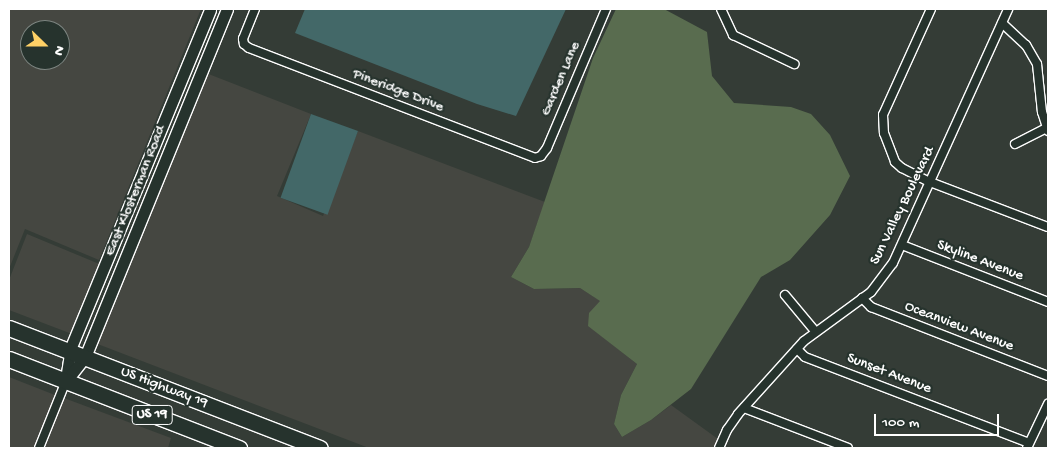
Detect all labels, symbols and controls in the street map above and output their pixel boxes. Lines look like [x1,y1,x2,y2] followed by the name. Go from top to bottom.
[20,20,70,70] north arrow
[537,39,585,119] street label: Garden Lane
[49,43,68,58] text: N
[350,65,446,117] street label: Pineridge Drive
[102,123,170,259] street label: East Klosterman Road
[867,144,939,268] street label: Sun Valley Boulevard
[934,236,1026,286] street label: Skyline Avenue
[902,298,1016,356] street label: Oceanview Avenue
[844,350,934,398] street label: Sunset Avenue
[118,363,210,413] street label: US Highway 19
[131,404,173,426] road number: US 19
[877,404,1002,436] scale bar
[882,414,919,432] text: 100 m

